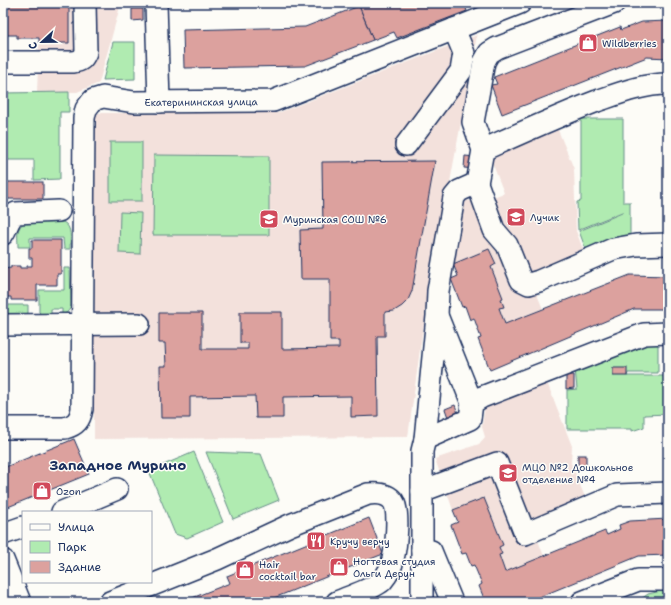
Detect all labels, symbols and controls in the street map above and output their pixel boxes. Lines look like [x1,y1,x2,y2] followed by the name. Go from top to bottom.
[22,22,62,62] north arrow
[577,32,599,54] shop icon: Wildberries
[602,37,657,50] place label: Wildberries
[25,39,41,52] text: С
[145,95,259,109] street label: Екатерининская улица
[505,206,527,228] school or university icon: Лучик
[258,208,280,230] school or university icon: Муринская СОШ №6
[530,211,560,224] place label: Лучик
[283,213,387,226] place label: Муринская СОШ №6
[50,456,186,474] district label: Западное Мурино
[522,461,634,486] place label: МЦО №2 Дошкольное отделение №4
[497,462,519,484] school or university icon: МЦО №2 Дошкольное отделение №4
[31,480,53,502] shop icon: Ozon
[56,485,81,498] place label: Ozon
[22,511,152,583] legend
[58,519,95,535] text: Улица
[305,530,327,552] restaurant icon: Кручу верчу
[330,535,390,548] place label: Кручу верчу
[58,539,87,555] text: Парк
[353,555,435,580] place label: Ногтевая студия Ольги Дерун
[328,556,350,578] shop icon: Ногтевая студия Ольги Дерун
[259,558,317,583] place label: Hair cocktail bar
[58,559,102,575] text: Здание
[234,559,256,581] shop icon: Hair cocktail bar

